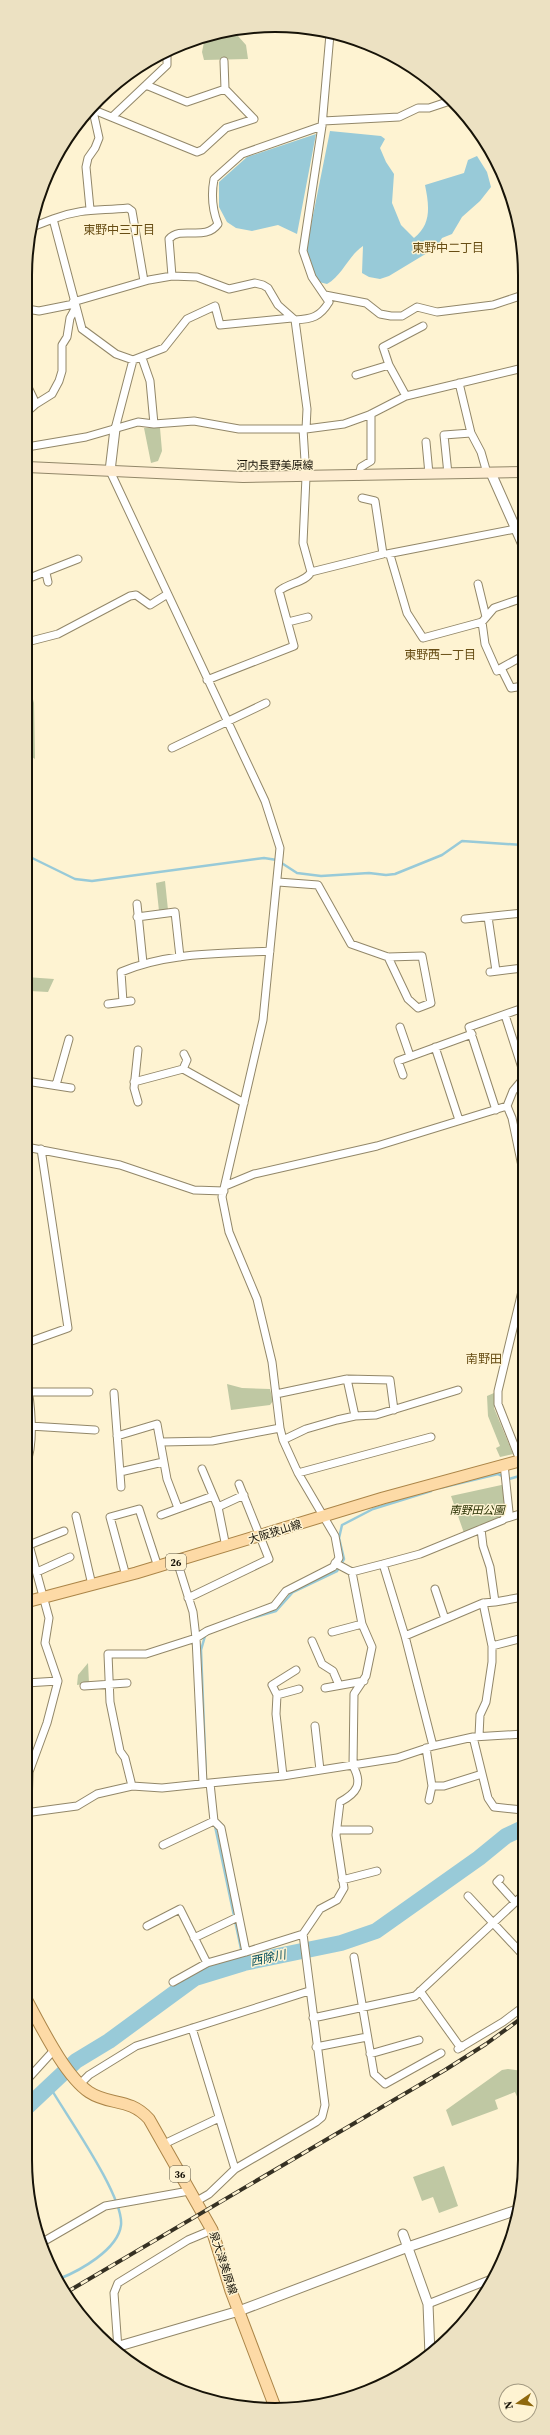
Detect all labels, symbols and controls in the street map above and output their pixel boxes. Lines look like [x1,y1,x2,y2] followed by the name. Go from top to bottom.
[83,222,155,238] district label: 東野中三丁目
[412,240,484,256] district label: 東野中二丁目
[237,458,314,473] street label: 河内長野美原線
[404,647,476,663] district label: 東野西一丁目
[466,1351,502,1367] district label: 南野田
[450,1503,506,1518] park label: 南野田公園
[247,1517,303,1547] street label: 大阪狭山線
[166,1554,186,1570] road number: 26
[249,1946,289,1970] water label: 西除川
[170,2166,190,2182] road number: 36
[206,2229,240,2297] street label: 泉大津美原線
[498,2383,538,2423] north arrow
[501,2400,517,2411] text: N

